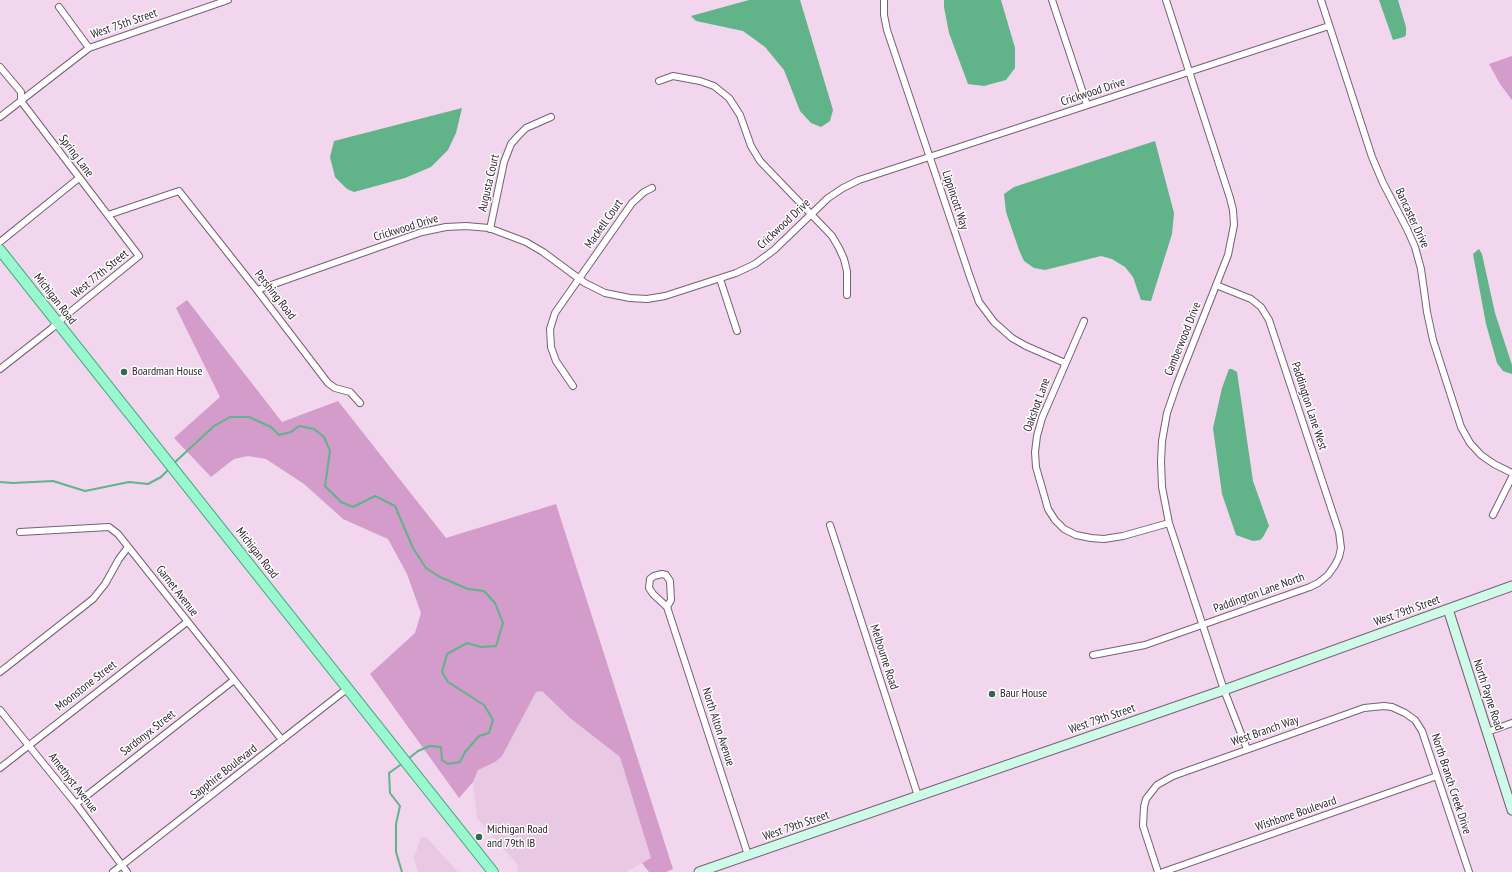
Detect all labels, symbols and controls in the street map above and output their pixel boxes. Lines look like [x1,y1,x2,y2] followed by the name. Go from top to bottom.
[89,6,159,42] street label: West 75th Street
[1059,75,1127,109] street label: Crickwood Drive
[55,132,97,180] street label: Spring Lane
[475,153,503,213] street label: Augusta Court
[939,169,971,231] street label: Lippincott Way
[1392,186,1432,250] street label: Bancaster Drive
[755,196,813,252] street label: Crickwood Drive
[582,197,626,251] street label: Mackell Court
[372,211,440,245] street label: Crickwood Drive
[69,247,131,301] street label: West 77th Street
[251,267,299,323] street label: Pershing Road
[31,271,79,327] street label: Michigan Road
[1162,300,1204,378] street label: Camberwood Drive
[1288,360,1330,452] street label: Paddington Lane West
[132,365,202,379] place label: Boardman House
[119,367,129,377] marker: Boardman House
[1021,376,1053,434] street label: Oakshot Lane
[233,525,281,581] street label: Michigan Road
[153,563,201,619] street label: Garnet Avenue
[1212,570,1306,616] street label: Paddington Lane North
[1372,592,1442,630] street label: West 79th Street
[867,623,901,691] street label: Melbourne Road
[53,658,119,714] street label: Moonstone Street
[1470,658,1506,732] street label: North Payne Road
[699,686,737,768] street label: North Alton Avenue
[1000,687,1047,701] place label: Baur House
[987,689,997,699] marker: Baur House
[1067,701,1137,737] street label: West 79th Street
[118,707,178,759] street label: Sardonyx Street
[1229,713,1301,749] street label: West Branch Way
[1428,732,1474,836] street label: North Branch Creek Drive
[188,742,260,802] street label: Sapphire Boulevard
[45,750,101,816] street label: Amethyst Avenue
[1254,793,1338,835] street label: Wishbone Boulevard
[761,808,831,844] street label: West 79th Street
[487,823,548,851] place label: Michigan Road and 79th IB
[474,832,484,842] marker: Michigan Road and 79th IB

